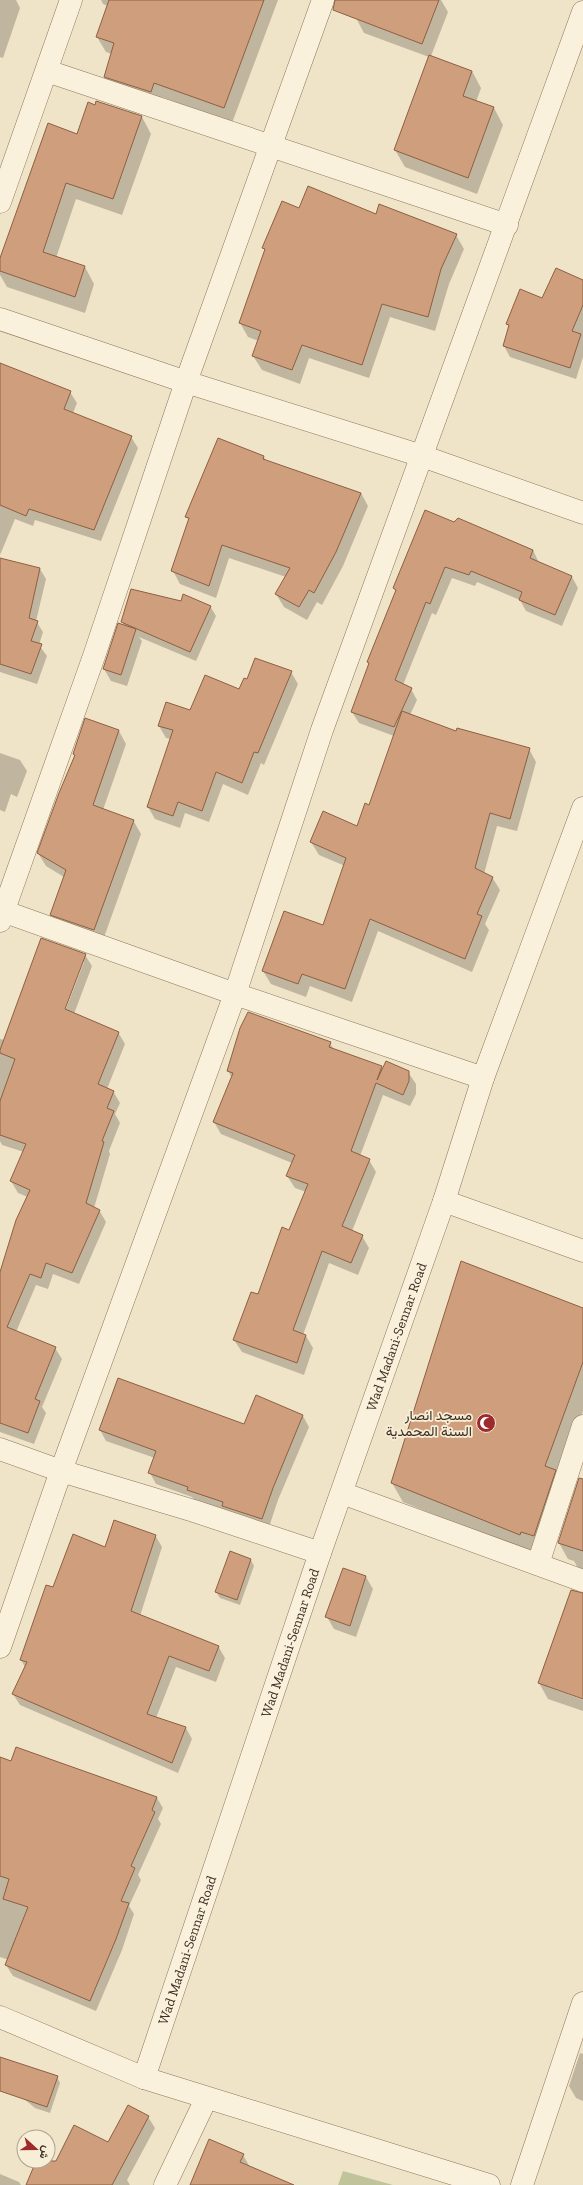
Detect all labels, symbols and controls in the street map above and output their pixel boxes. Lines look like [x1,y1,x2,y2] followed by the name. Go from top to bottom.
[363,1260,431,1413] street label: Wad Madani-Sennar Road
[386,1407,472,1440] place label: مسجد انصار السنة المحمدية
[475,1412,497,1434] mosque icon: مسجد انصار السنة المحمدية
[258,1566,323,1720] street label: Wad Madani-Sennar Road
[155,1873,220,2027] street label: Wad Madani-Sennar Road
[16,2129,56,2169] north arrow
[36,2144,53,2161] text: ش

